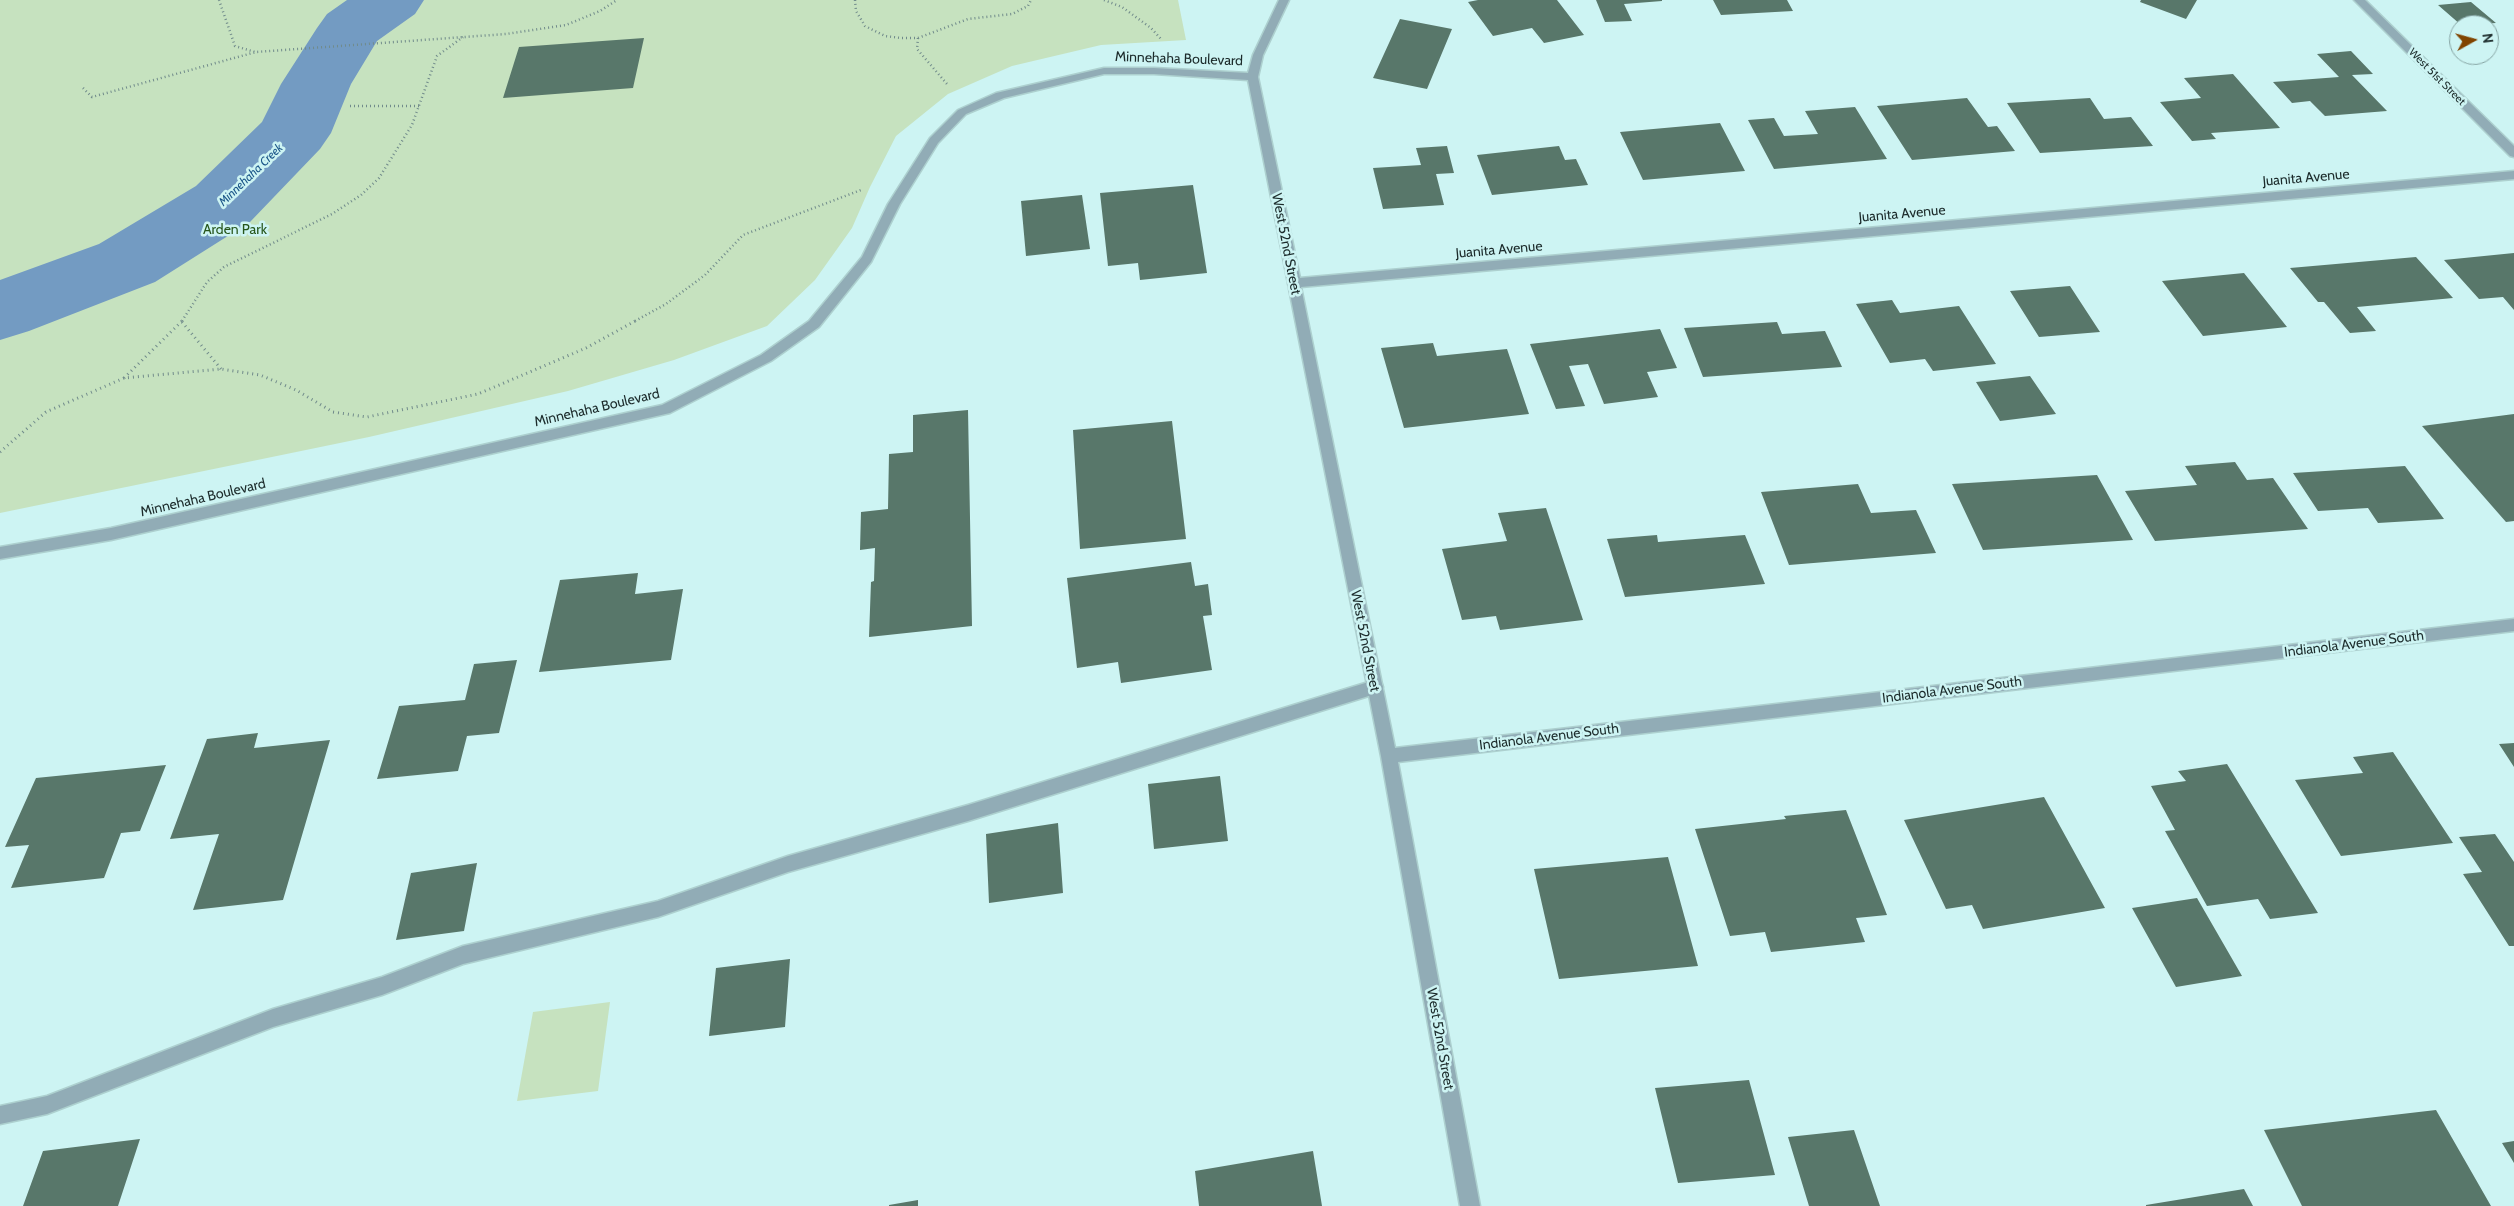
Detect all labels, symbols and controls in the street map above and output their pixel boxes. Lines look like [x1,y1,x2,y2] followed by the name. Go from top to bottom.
[2449,15,2499,65] north arrow
[2478,32,2497,44] text: N
[2406,46,2468,108] street label: West 51st Street
[1115,48,1243,70] street label: Minnehaha Boulevard
[216,141,286,209] water label: Minnehaha Creek
[2262,166,2350,190] street label: Juanita Avenue
[1268,192,1304,296] street label: West 52nd Street
[1858,202,1946,226] street label: Juanita Avenue
[203,222,267,238] park label: Arden Park
[1455,238,1543,262] street label: Juanita Avenue
[533,385,661,431] street label: Minnehaha Boulevard
[139,475,267,521] street label: Minnehaha Boulevard
[1347,589,1383,693] street label: West 52nd Street
[2283,627,2425,661] street label: Indianola Avenue South
[1881,673,2023,707] street label: Indianola Avenue South
[1478,720,1620,754] street label: Indianola Avenue South
[1423,987,1457,1091] street label: West 52nd Street

